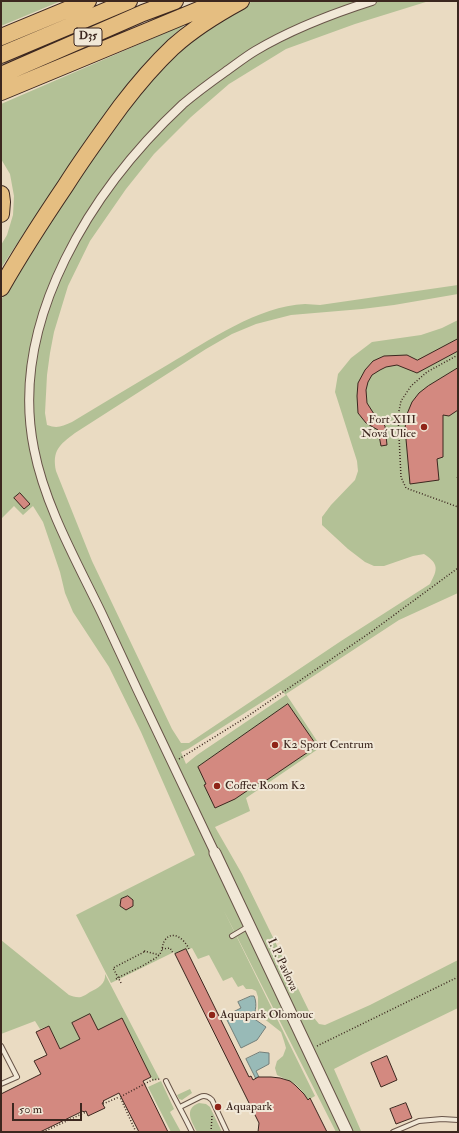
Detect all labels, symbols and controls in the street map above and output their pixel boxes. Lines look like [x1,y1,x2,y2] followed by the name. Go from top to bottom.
[74,28,102,46] road number: D35
[361,413,416,441] place label: Fort XIII Nová Ulice
[419,422,429,432] marker: Fort XIII Nová Ulice
[283,738,373,752] place label: K2 Sport Centrum
[270,740,280,750] marker: K2 Sport Centrum
[225,779,305,793] place label: Coffee Room K2
[212,781,222,791] marker: Coffee Room K2
[264,936,300,994] street label: I. P. Pavlova
[220,1008,313,1022] place label: Aquapark Olomouc
[207,1010,217,1020] marker: Aquapark Olomouc
[14,1095,84,1121] scale bar
[226,1100,272,1114] place label: Aquapark
[19,1102,42,1117] text: 50 m
[213,1102,223,1112] marker: Aquapark

